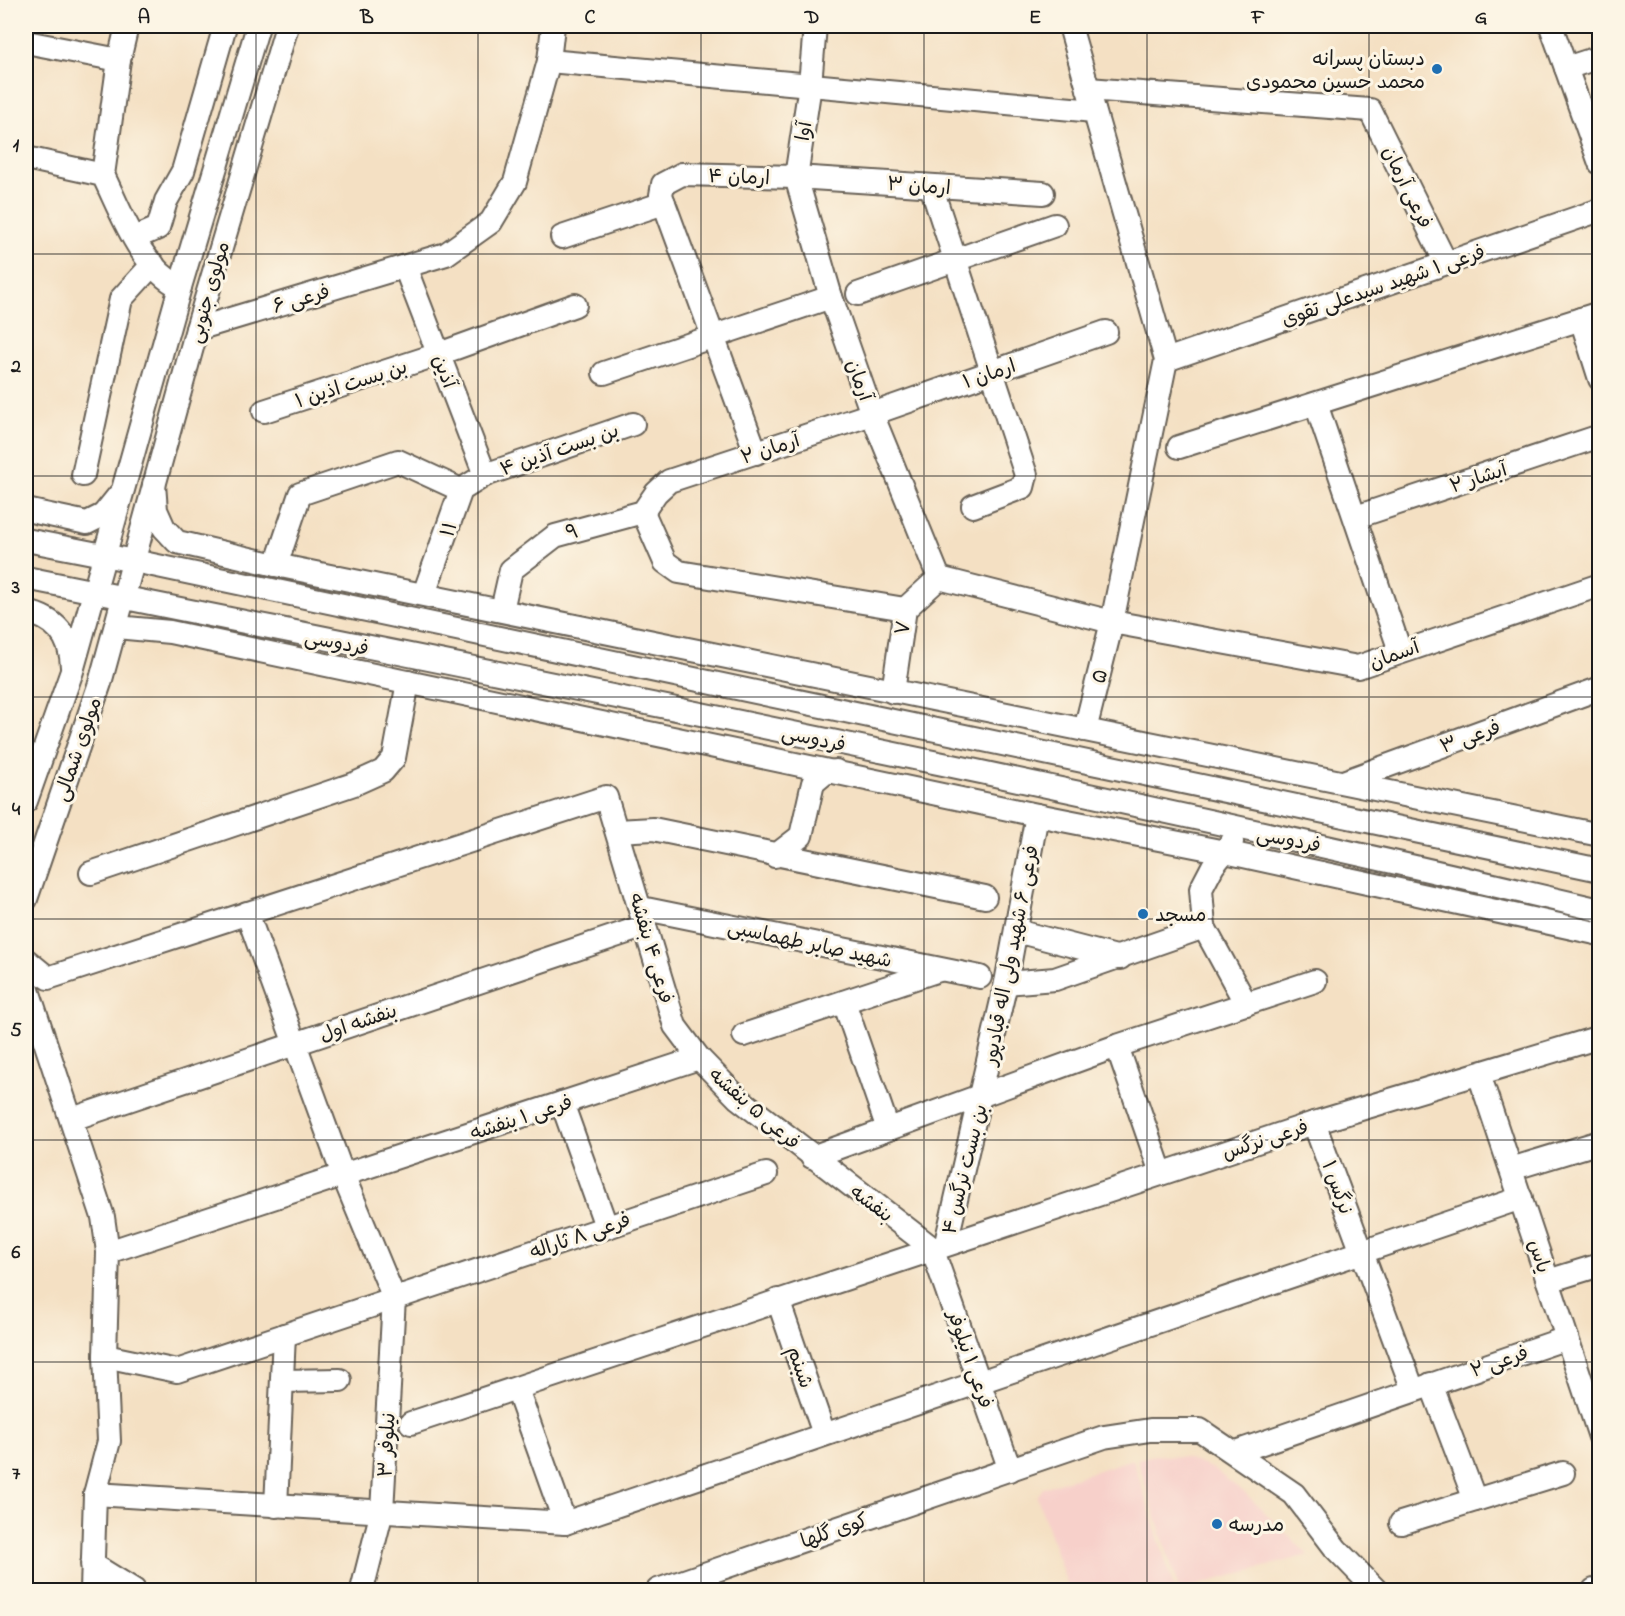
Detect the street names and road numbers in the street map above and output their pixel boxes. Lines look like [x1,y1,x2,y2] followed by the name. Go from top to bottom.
[790,119,821,143] street label: آوا
[1373,142,1438,234] street label: فرعی آرمان
[707,163,771,194] street label: ارمان ۴
[886,171,952,204] street label: ارمان ۳
[182,238,239,347] street label: مولوی جنوبی
[1278,239,1490,336] street label: فرعی ۱ شهید سیدعلی تقوی
[270,278,334,322] street label: فرعی ۶
[423,351,463,394] street label: آذین
[959,353,1020,398] street label: ارمان ۱
[292,354,412,417] street label: بن بست اذین ۱
[837,356,879,407] street label: آرمان
[496,417,623,485] street label: بن بست آذین ۴
[737,427,805,474] street label: آرمان ۲
[1446,456,1512,502] street label: آبشار ۲
[434,518,466,541] street label: ۱۱
[563,518,582,549] street label: ۹
[889,619,920,638] street label: ۷
[302,624,371,665] street label: فردوسی
[1366,634,1425,679] street label: آسمان
[1086,666,1117,687] street label: ۵
[48,694,111,806] street label: مولوی شمالی
[1436,714,1505,763] street label: فرعی ۳
[779,720,848,761] street label: فردوسی
[1254,821,1323,862] street label: فردوسی
[976,843,1048,1070] street label: فرعی ۶ شهید ولی اله قبادپور
[620,890,679,1007] street label: فرعی ۴ بنفشه
[725,914,894,977] street label: شهید صابر طهماسبی
[316,998,401,1051] street label: بنفشه اول
[701,1062,805,1158] street label: فرعی ۵ بنفشه
[467,1089,577,1150] street label: فرعی ۱ بنفشه
[936,1101,997,1238] street label: بن بست نرگس ۴
[1219,1114,1313,1169] street label: فرعی نرگس
[1313,1157,1359,1219] street label: نرگس ۱
[843,1179,898,1231] street label: بنفشه
[526,1207,635,1268] street label: فرعی ۸ ثاراله
[1519,1236,1557,1277] street label: یاس
[938,1305,999,1413] street label: فرعی ۱ نیلوفر
[1467,1340,1533,1387] street label: فرعی ۲
[778,1343,819,1393] street label: شبنم
[372,1412,405,1478] street label: نیلوفر ۳
[797,1507,872,1557] street label: کوی گلها

